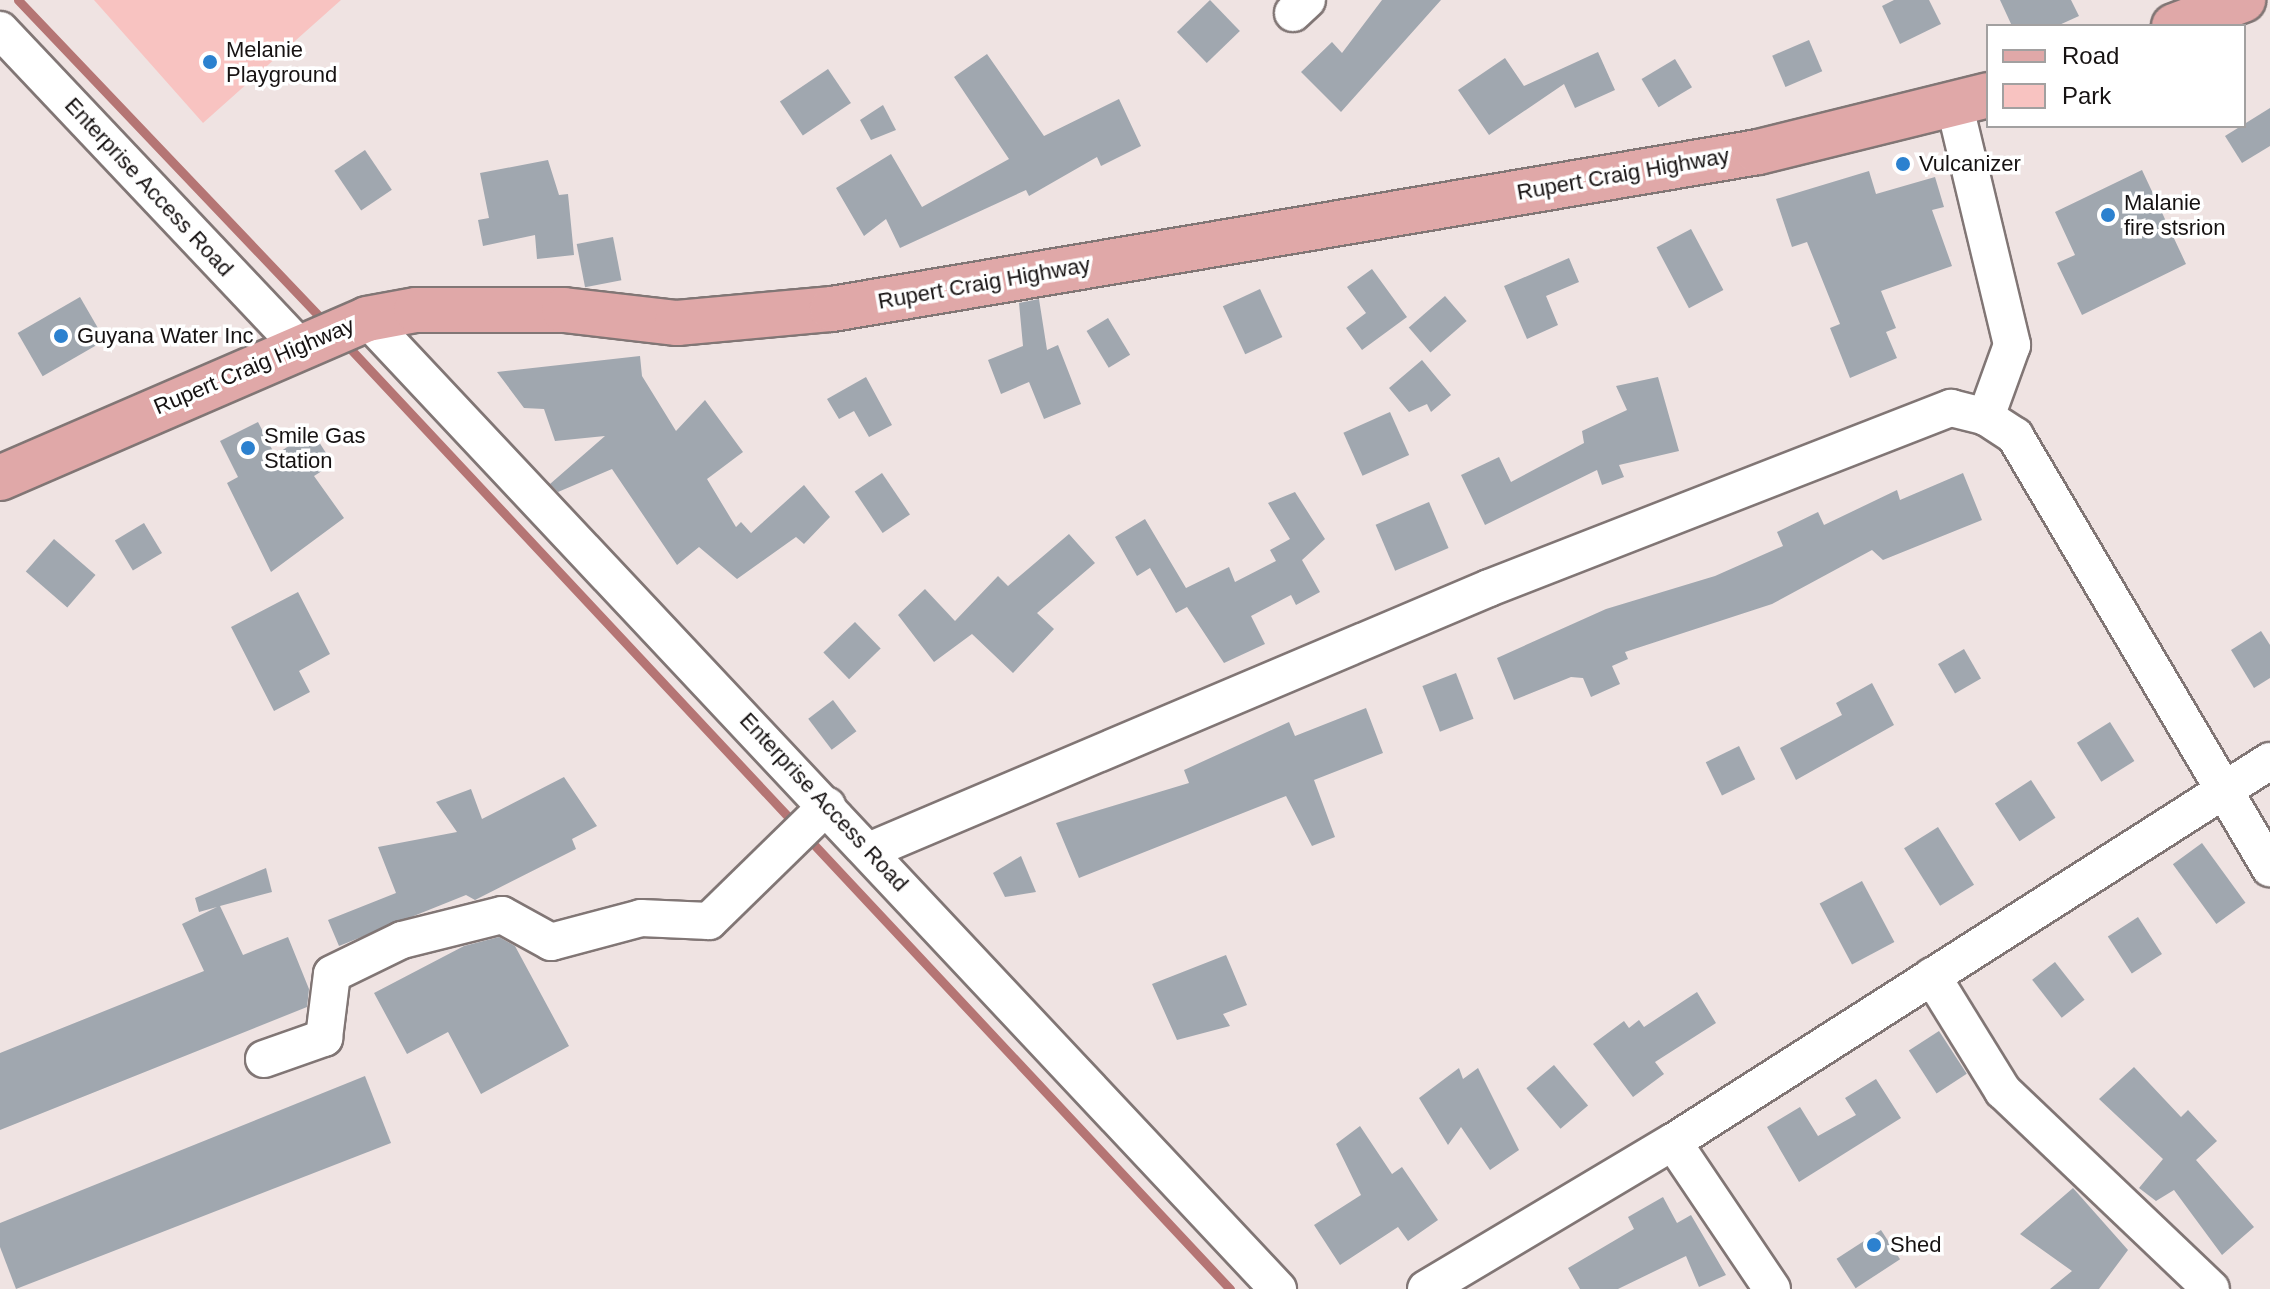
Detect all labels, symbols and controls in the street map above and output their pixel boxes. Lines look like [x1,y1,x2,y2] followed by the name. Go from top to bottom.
[1986,24,2246,128] legend
[226,36,337,88] place label: Melanie Playground
[2062,42,2119,69] text: Road
[201,53,219,71] marker: Melanie Playground
[2062,82,2111,109] text: Park
[59,92,239,282] street label: Enterprise Access Road
[1515,142,1731,206] street label: Rupert Craig Highway
[1919,151,2021,177] place label: Vulcanizer
[1894,155,1912,173] marker: Vulcanizer
[2124,189,2225,240] place label: Malanie fire stsrion
[2099,206,2117,224] marker: Malanie fire stsrion
[876,251,1092,315] street label: Rupert Craig Highway
[150,312,358,420] street label: Rupert Craig Highway
[77,323,253,349] place label: Guyana Water Inc
[52,327,70,345] marker: Guyana Water Inc
[264,422,365,474] place label: Smile Gas Station
[239,439,257,457] marker: Smile Gas Station
[734,707,914,897] street label: Enterprise Access Road
[1890,1232,1941,1258] place label: Shed
[1865,1236,1883,1254] marker: Shed

